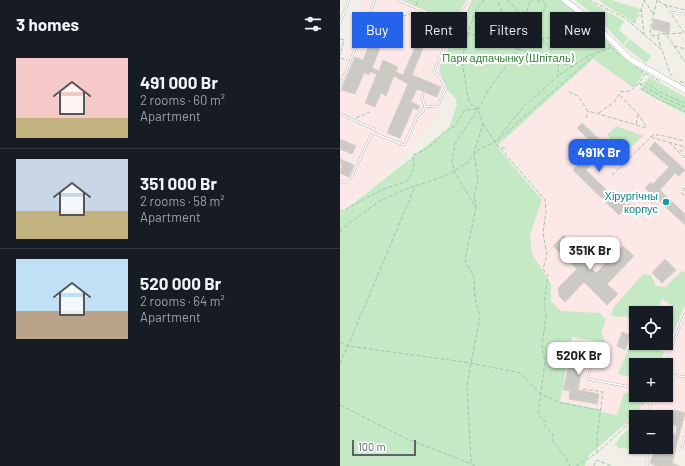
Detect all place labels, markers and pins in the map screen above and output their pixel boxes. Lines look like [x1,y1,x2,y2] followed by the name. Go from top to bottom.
[562,139,636,173] pin: 491K Br
[605,189,658,215] place label: Хірургічны корпус
[661,197,671,207] marker: Хірургічны корпус
[553,237,627,271] pin: 351K Br
[542,342,616,376] pin: 520K Br

